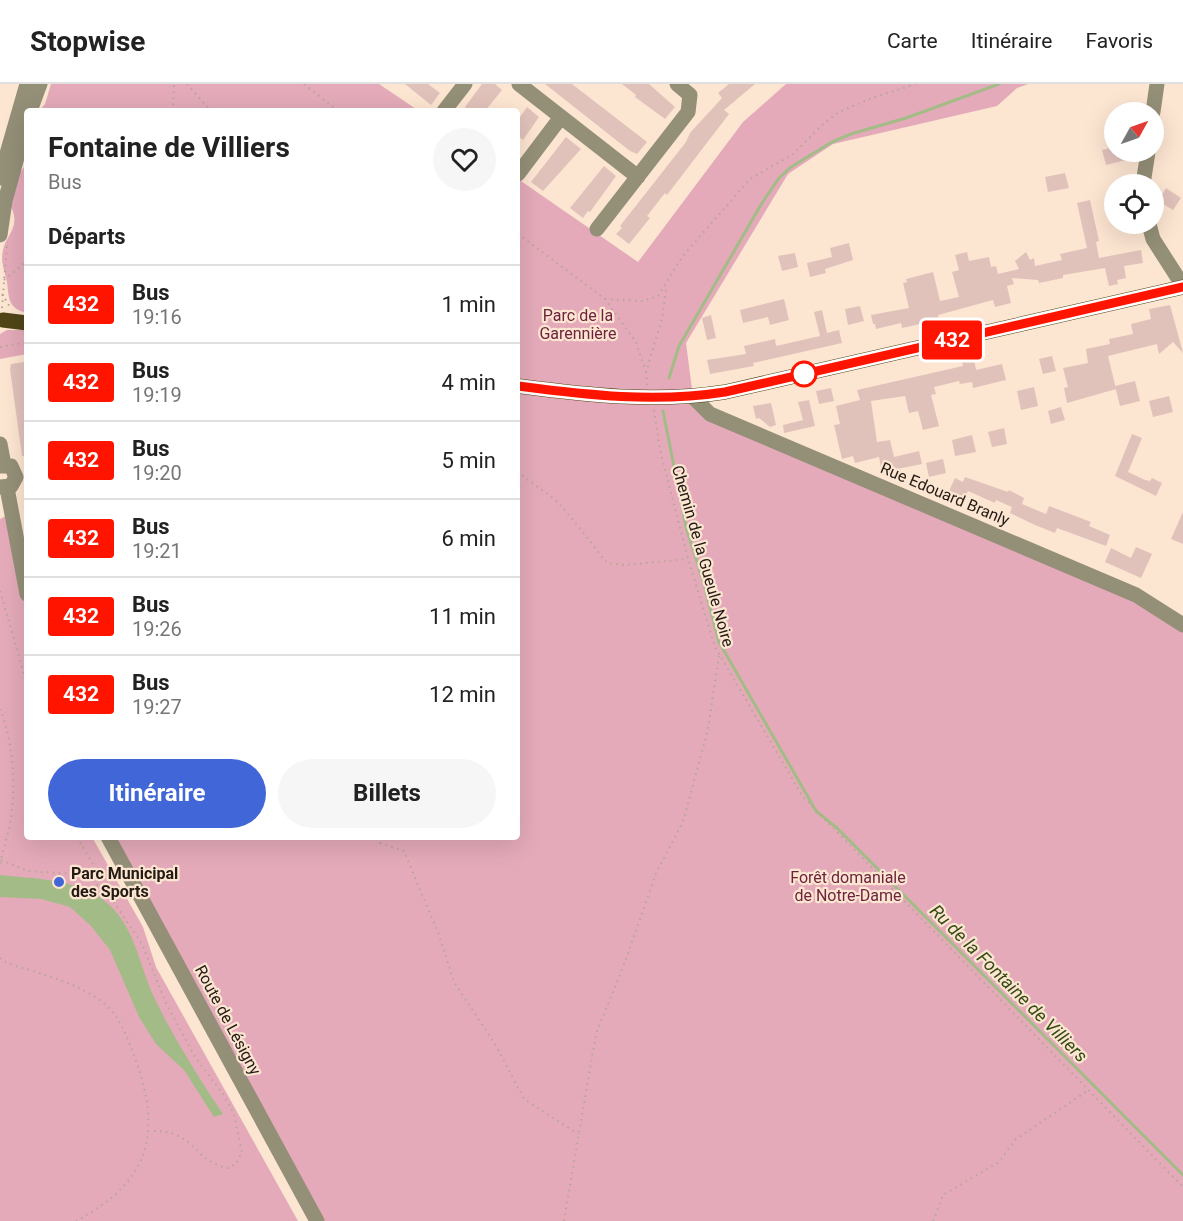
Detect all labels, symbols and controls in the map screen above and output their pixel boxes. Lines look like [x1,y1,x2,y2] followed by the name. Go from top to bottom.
[30,25,145,58] text: Stopwise
[887,29,938,53] text: Carte
[971,29,1052,53] text: Itinéraire
[1085,29,1153,53] text: Favoris
[1104,102,1164,162] north arrow
[1104,102,1164,234] map controls
[433,128,496,191] button: heart
[48,131,290,164] text: Fontaine de Villiers
[48,170,82,194] text: Bus
[1104,174,1164,234] button: locate
[48,224,126,249] text: Départs
[132,280,170,305] text: Bus
[63,292,99,316] text: 432
[441,292,496,317] text: 1 min
[132,305,182,329] text: 19:16
[539,306,617,343] park label: Parc de la Garennière
[918,320,986,360] line badge: 432
[934,328,970,352] text: 432
[132,358,170,383] text: Bus
[791,361,817,387] unlabelled marker
[63,370,99,394] text: 432
[441,370,496,395] text: 4 min
[132,383,182,407] text: 19:19
[132,436,170,461] text: Bus
[63,448,99,472] text: 432
[441,448,496,473] text: 5 min
[878,458,1013,530] street label: Rue Edouard Branly
[132,461,182,485] text: 19:20
[668,463,738,649] street label: Chemin de la Gueule Noire
[132,514,170,539] text: Bus
[63,526,99,550] text: 432
[441,526,496,551] text: 6 min
[132,539,182,563] text: 19:21
[132,592,170,617] text: Bus
[63,604,99,628] text: 432
[429,604,496,629] text: 11 min
[132,617,182,641] text: 19:26
[132,670,170,695] text: Bus
[63,682,99,706] text: 432
[429,682,496,707] text: 12 min
[132,695,182,719] text: 19:27
[48,759,266,828] button: Itinéraire
[278,759,496,828] button: Billets
[71,864,178,901] place label: Parc Municipal des Sports
[790,868,906,905] park label: Forêt domaniale de Notre-Dame
[52,875,66,889] marker: Parc Municipal des Sports
[926,900,1092,1066] water label: Ru de la Fontaine de Villiers
[191,962,265,1079] street label: Route de Lésigny

